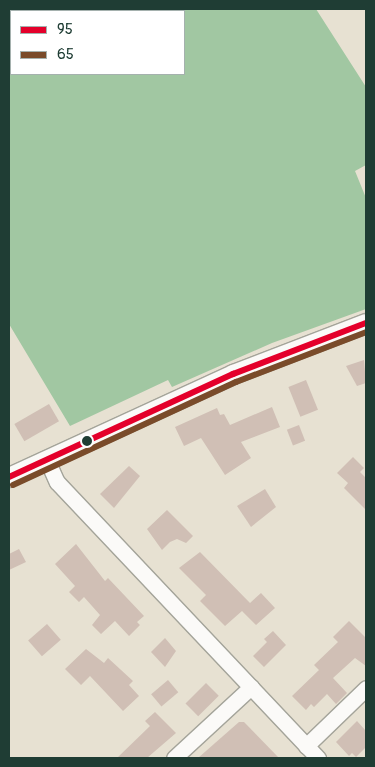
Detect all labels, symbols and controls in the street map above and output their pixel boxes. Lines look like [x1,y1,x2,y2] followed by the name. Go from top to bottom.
[10,10,185,75] legend
[57,20,73,39] text: 95
[57,45,74,64] text: 65
[82,436,92,446] unlabelled marker

